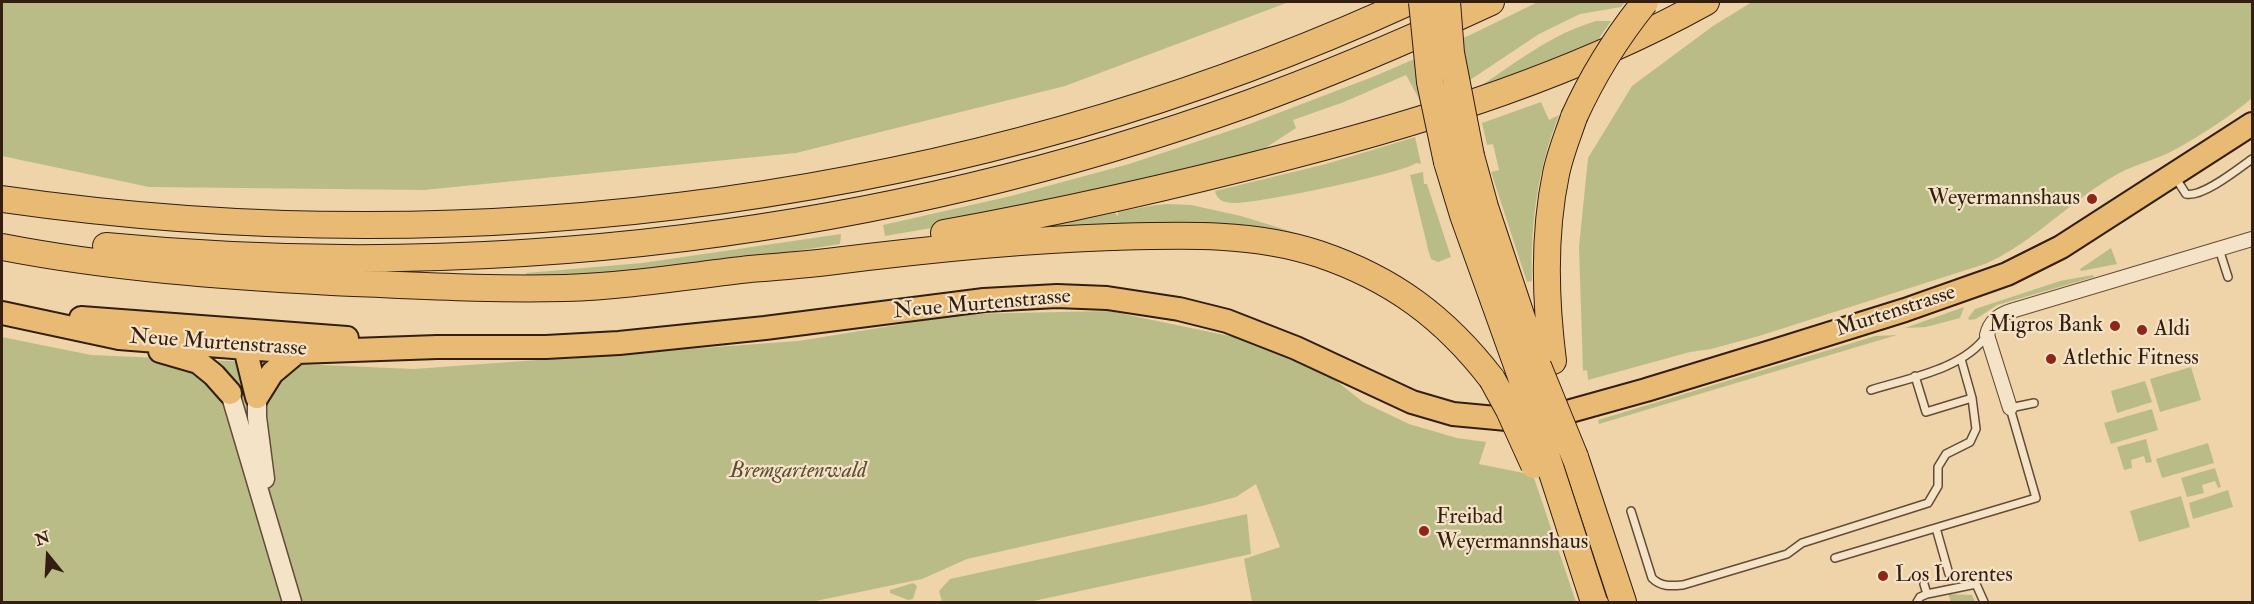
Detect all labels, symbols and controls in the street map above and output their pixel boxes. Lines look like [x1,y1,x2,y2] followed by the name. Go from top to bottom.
[1928,186,2080,212] place label: Weyermannshaus
[2085,192,2099,206] marker: Weyermannshaus
[1833,280,1959,344] street label: Murtenstrasse
[892,284,1072,326] street label: Neue Murtenstrasse
[1989,313,2103,339] place label: Migros Bank
[2154,317,2190,343] place label: Aldi
[2108,319,2122,333] marker: Migros Bank
[2135,323,2149,337] marker: Aldi
[128,325,308,363] street label: Neue Murtenstrasse
[2063,346,2199,372] place label: Atlethic Fitness
[2044,352,2058,366] marker: Atlethic Fitness
[730,459,866,485] park label: Bremgartenwald
[1436,505,1588,556] place label: Freibad Weyermannshaus
[1417,524,1431,538] marker: Freibad Weyermannshaus
[18,526,78,586] north arrow
[33,527,52,551] text: N
[1895,563,2013,589] place label: Los Lorentes
[1876,569,1890,583] marker: Los Lorentes

